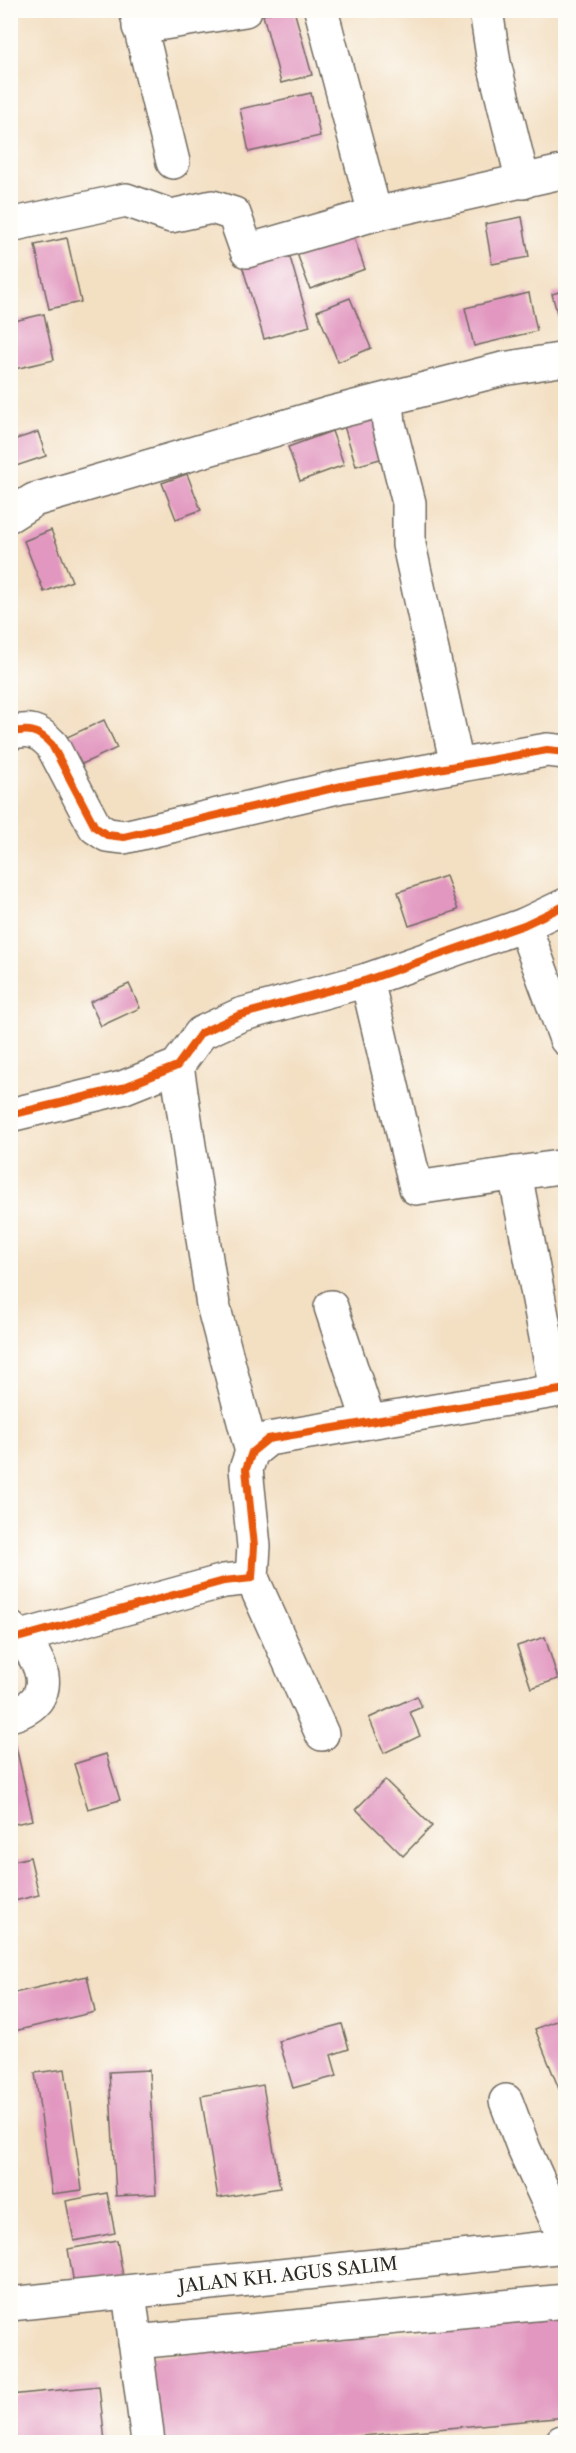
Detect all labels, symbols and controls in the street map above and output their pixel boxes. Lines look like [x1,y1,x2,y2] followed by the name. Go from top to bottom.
[174,2253,399,2298] street label: JALAN KH. AGUS SALIM

